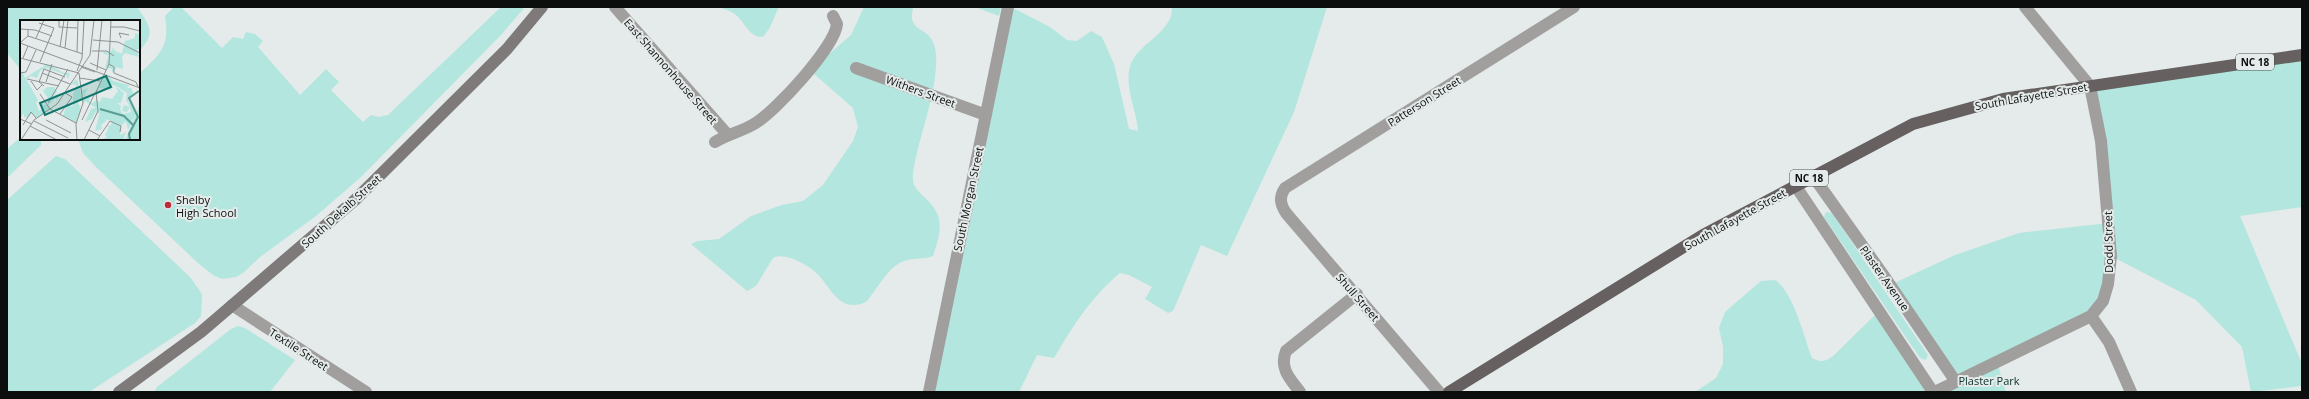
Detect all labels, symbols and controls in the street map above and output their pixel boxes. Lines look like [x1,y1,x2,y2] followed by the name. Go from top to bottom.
[621,15,721,127] street label: East Shannonhouse Street
[20,20,140,140] inset map
[2236,54,2274,70] road number: NC 18
[884,71,958,111] street label: Withers Street
[1385,72,1463,129] street label: Patterson Street
[1974,79,2088,113] street label: South Lafayette Street
[950,145,986,253] street label: South Morgan Street
[1790,170,1828,186] road number: NC 18
[298,171,384,251] street label: South Dekalb Street
[1682,185,1789,253] street label: South Lafayette Street
[176,192,237,220] place label: Shelby High School
[163,200,173,210] marker: Shelby High School
[2100,211,2116,273] street label: Dodd Street
[1857,242,1913,314] street label: Plaster Avenue
[1333,270,1383,324] street label: Shull Street
[267,324,331,374] street label: Textile Street
[1958,373,2020,388] park label: Plaster Park

